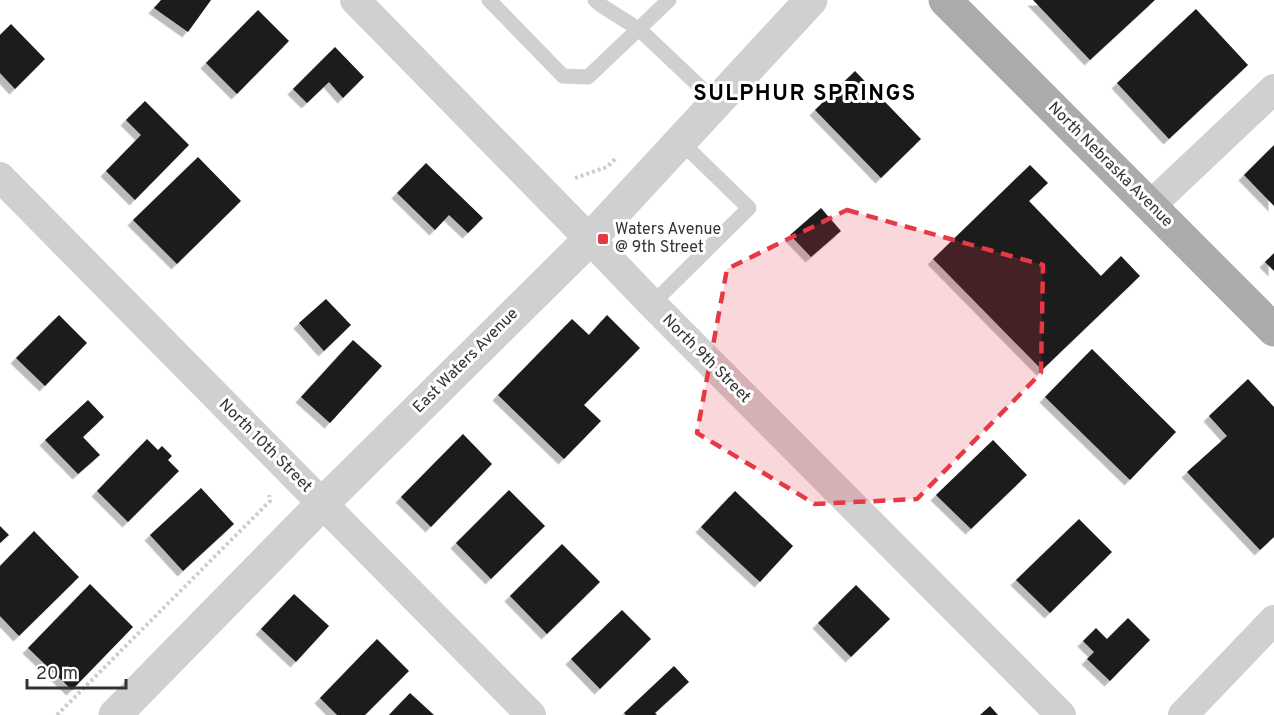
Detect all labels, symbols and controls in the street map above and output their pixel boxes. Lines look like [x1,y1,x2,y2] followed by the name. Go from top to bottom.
[693,81,917,108] district label: SULPHUR SPRINGS
[1043,98,1177,232] street label: North Nebraska Avenue
[615,220,721,258] place label: Waters Avenue @ 9th Street
[596,232,610,246] marker: Waters Avenue @ 9th Street
[409,304,523,418] street label: East Waters Avenue
[657,310,755,408] street label: North 9th Street
[214,395,316,497] street label: North 10th Street
[27,652,126,690] scale bar
[36,663,78,686] text: 20 m

